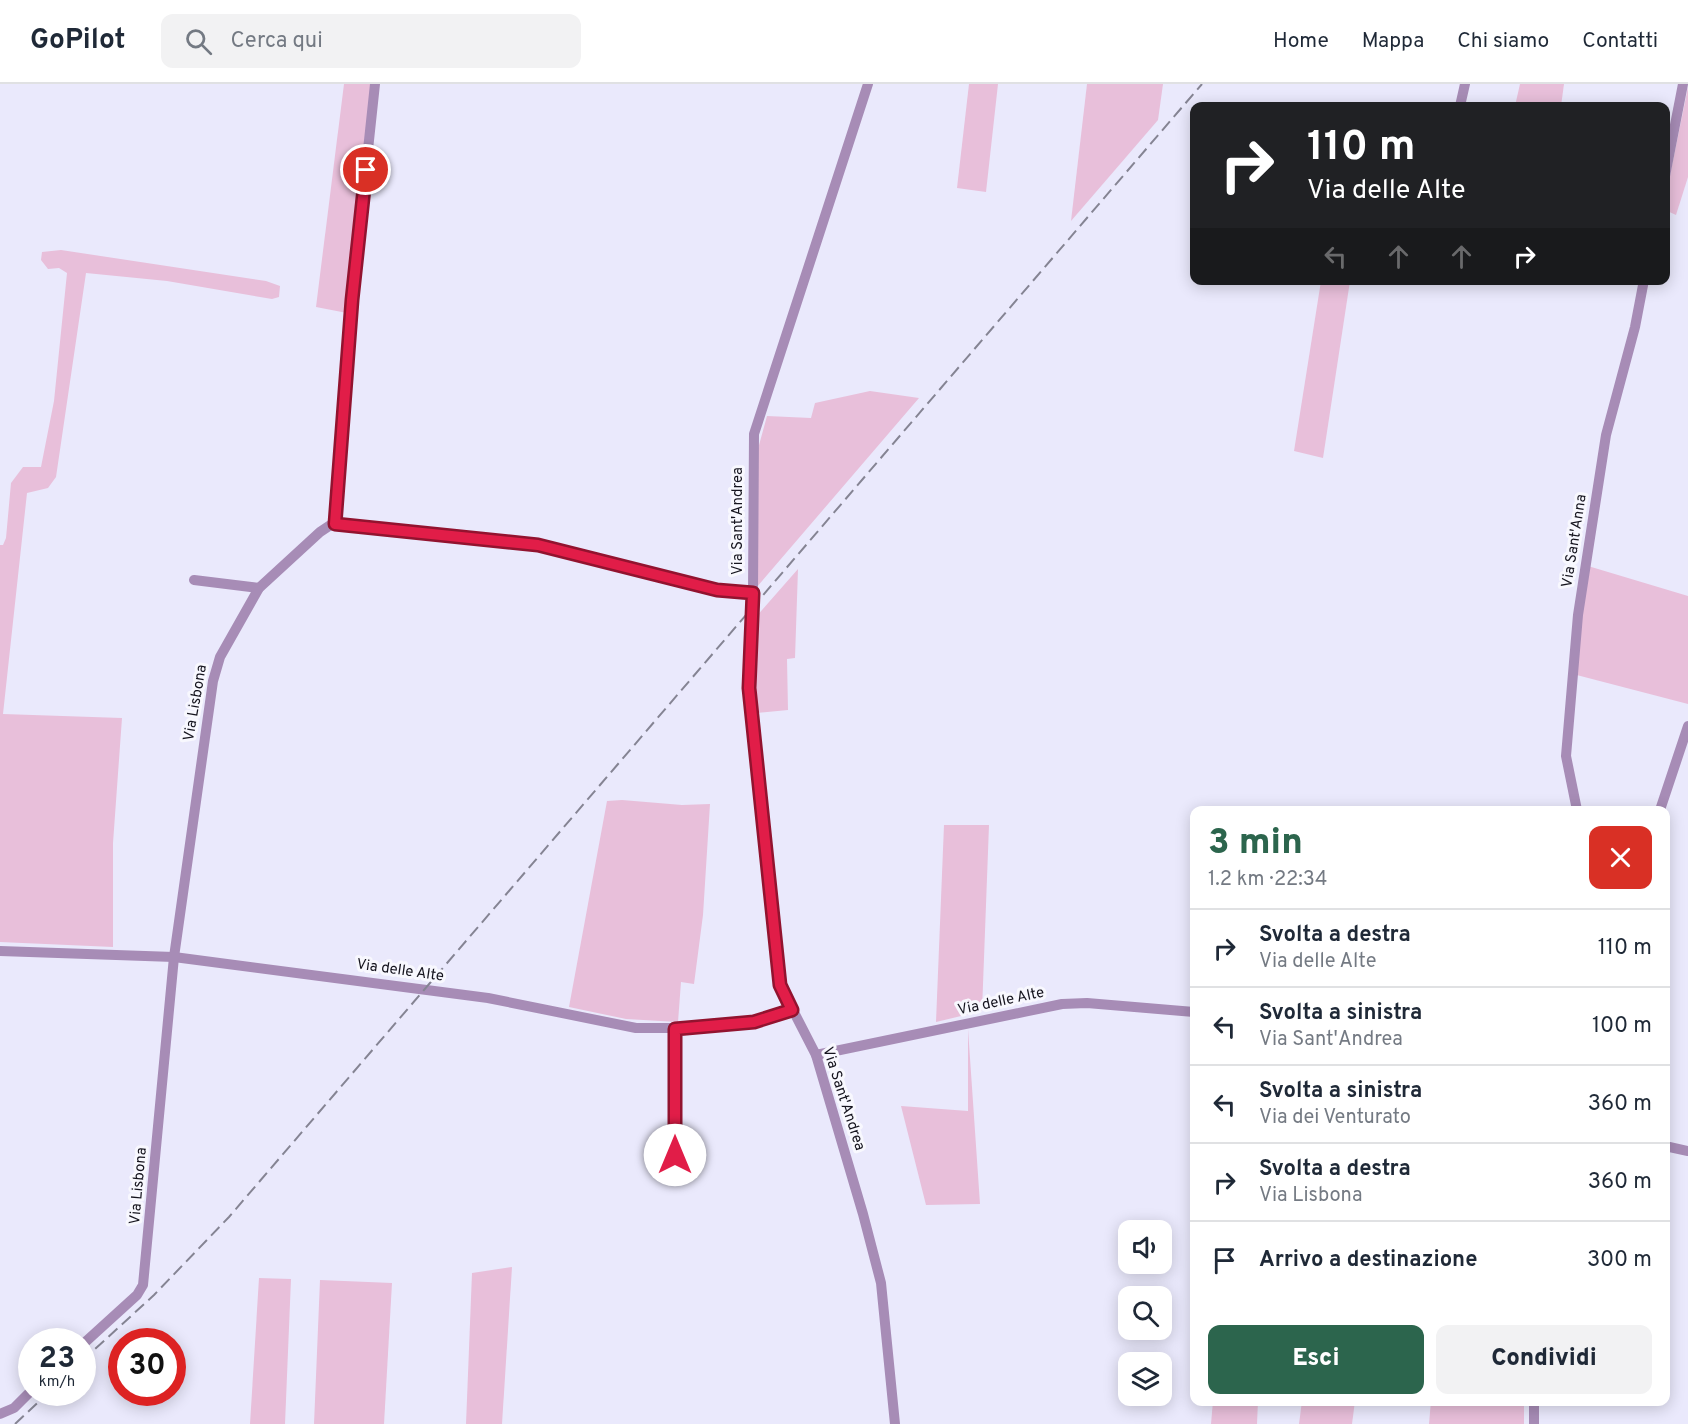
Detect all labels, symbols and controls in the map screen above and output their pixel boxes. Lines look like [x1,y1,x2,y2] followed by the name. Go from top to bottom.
[161,14,581,68] search box
[30,23,125,59] text: GoPilot
[182,25,215,58] icon: search
[230,28,323,55] text: Cerca qui
[1273,28,1329,55] text: Home
[1362,28,1424,55] text: Mappa
[1457,28,1549,55] text: Chi siamo
[1582,28,1658,55] text: Contatti
[1307,122,1416,175] text: 110 m
[1208,126,1286,204] icon: right
[340,144,391,195] pin
[349,153,382,186] icon: arrive
[1307,174,1466,208] text: Via delle Alte
[1319,240,1352,273] icon: left
[1382,240,1415,273] icon: ahead
[1445,240,1478,273] icon: ahead
[1508,240,1541,273] icon: right
[729,467,748,575] street label: Via Sant'Andrea
[1558,493,1592,589] street label: Via Sant'Anna
[180,663,212,743] street label: Via Lisbona
[1208,821,1303,867] text: 3 min
[1589,826,1652,889] button: close
[1208,867,1327,893] text: 1.2 km · 22:34
[1259,922,1411,949] text: Svolta a destra
[1208,932,1241,965] icon: right
[1598,935,1652,962] text: 110 m
[1259,949,1376,975] text: Via delle Alte
[355,955,445,987] street label: Via delle Alte
[956,984,1046,1020] street label: Via delle Alte
[1259,1000,1422,1027] text: Svolta a sinistra
[1208,1010,1241,1043] icon: left
[1592,1013,1652,1040] text: 100 m
[1259,1027,1403,1053] text: Via Sant'Andrea
[817,1045,869,1153] street label: Via Sant'Andrea
[1259,1078,1422,1105] text: Svolta a sinistra
[1208,1088,1241,1121] icon: left
[1588,1091,1652,1118] text: 360 m
[1259,1105,1411,1131] text: Via dei Venturato
[643,1123,707,1187] position arrow
[126,1147,152,1225] street label: Via Lisbona
[1259,1156,1411,1183] text: Svolta a destra
[1208,1166,1241,1199] icon: right
[1588,1169,1652,1196] text: 360 m
[1259,1183,1362,1209] text: Via Lisbona
[1118,1220,1172,1406] map controls
[1118,1220,1172,1274] button: sound
[1208,1244,1241,1277] icon: arrive
[1259,1247,1477,1274] text: Arrivo a destinazione
[1587,1247,1652,1274] text: 300 m
[1118,1286,1172,1340] button: search
[1208,1325,1424,1394] button: Esci
[1436,1325,1652,1394] button: Condividi
[108,1328,186,1406] speed limit sign: 30
[39,1341,75,1378] text: 23
[1118,1352,1172,1406] button: layers
[39,1373,75,1392] text: km/h

